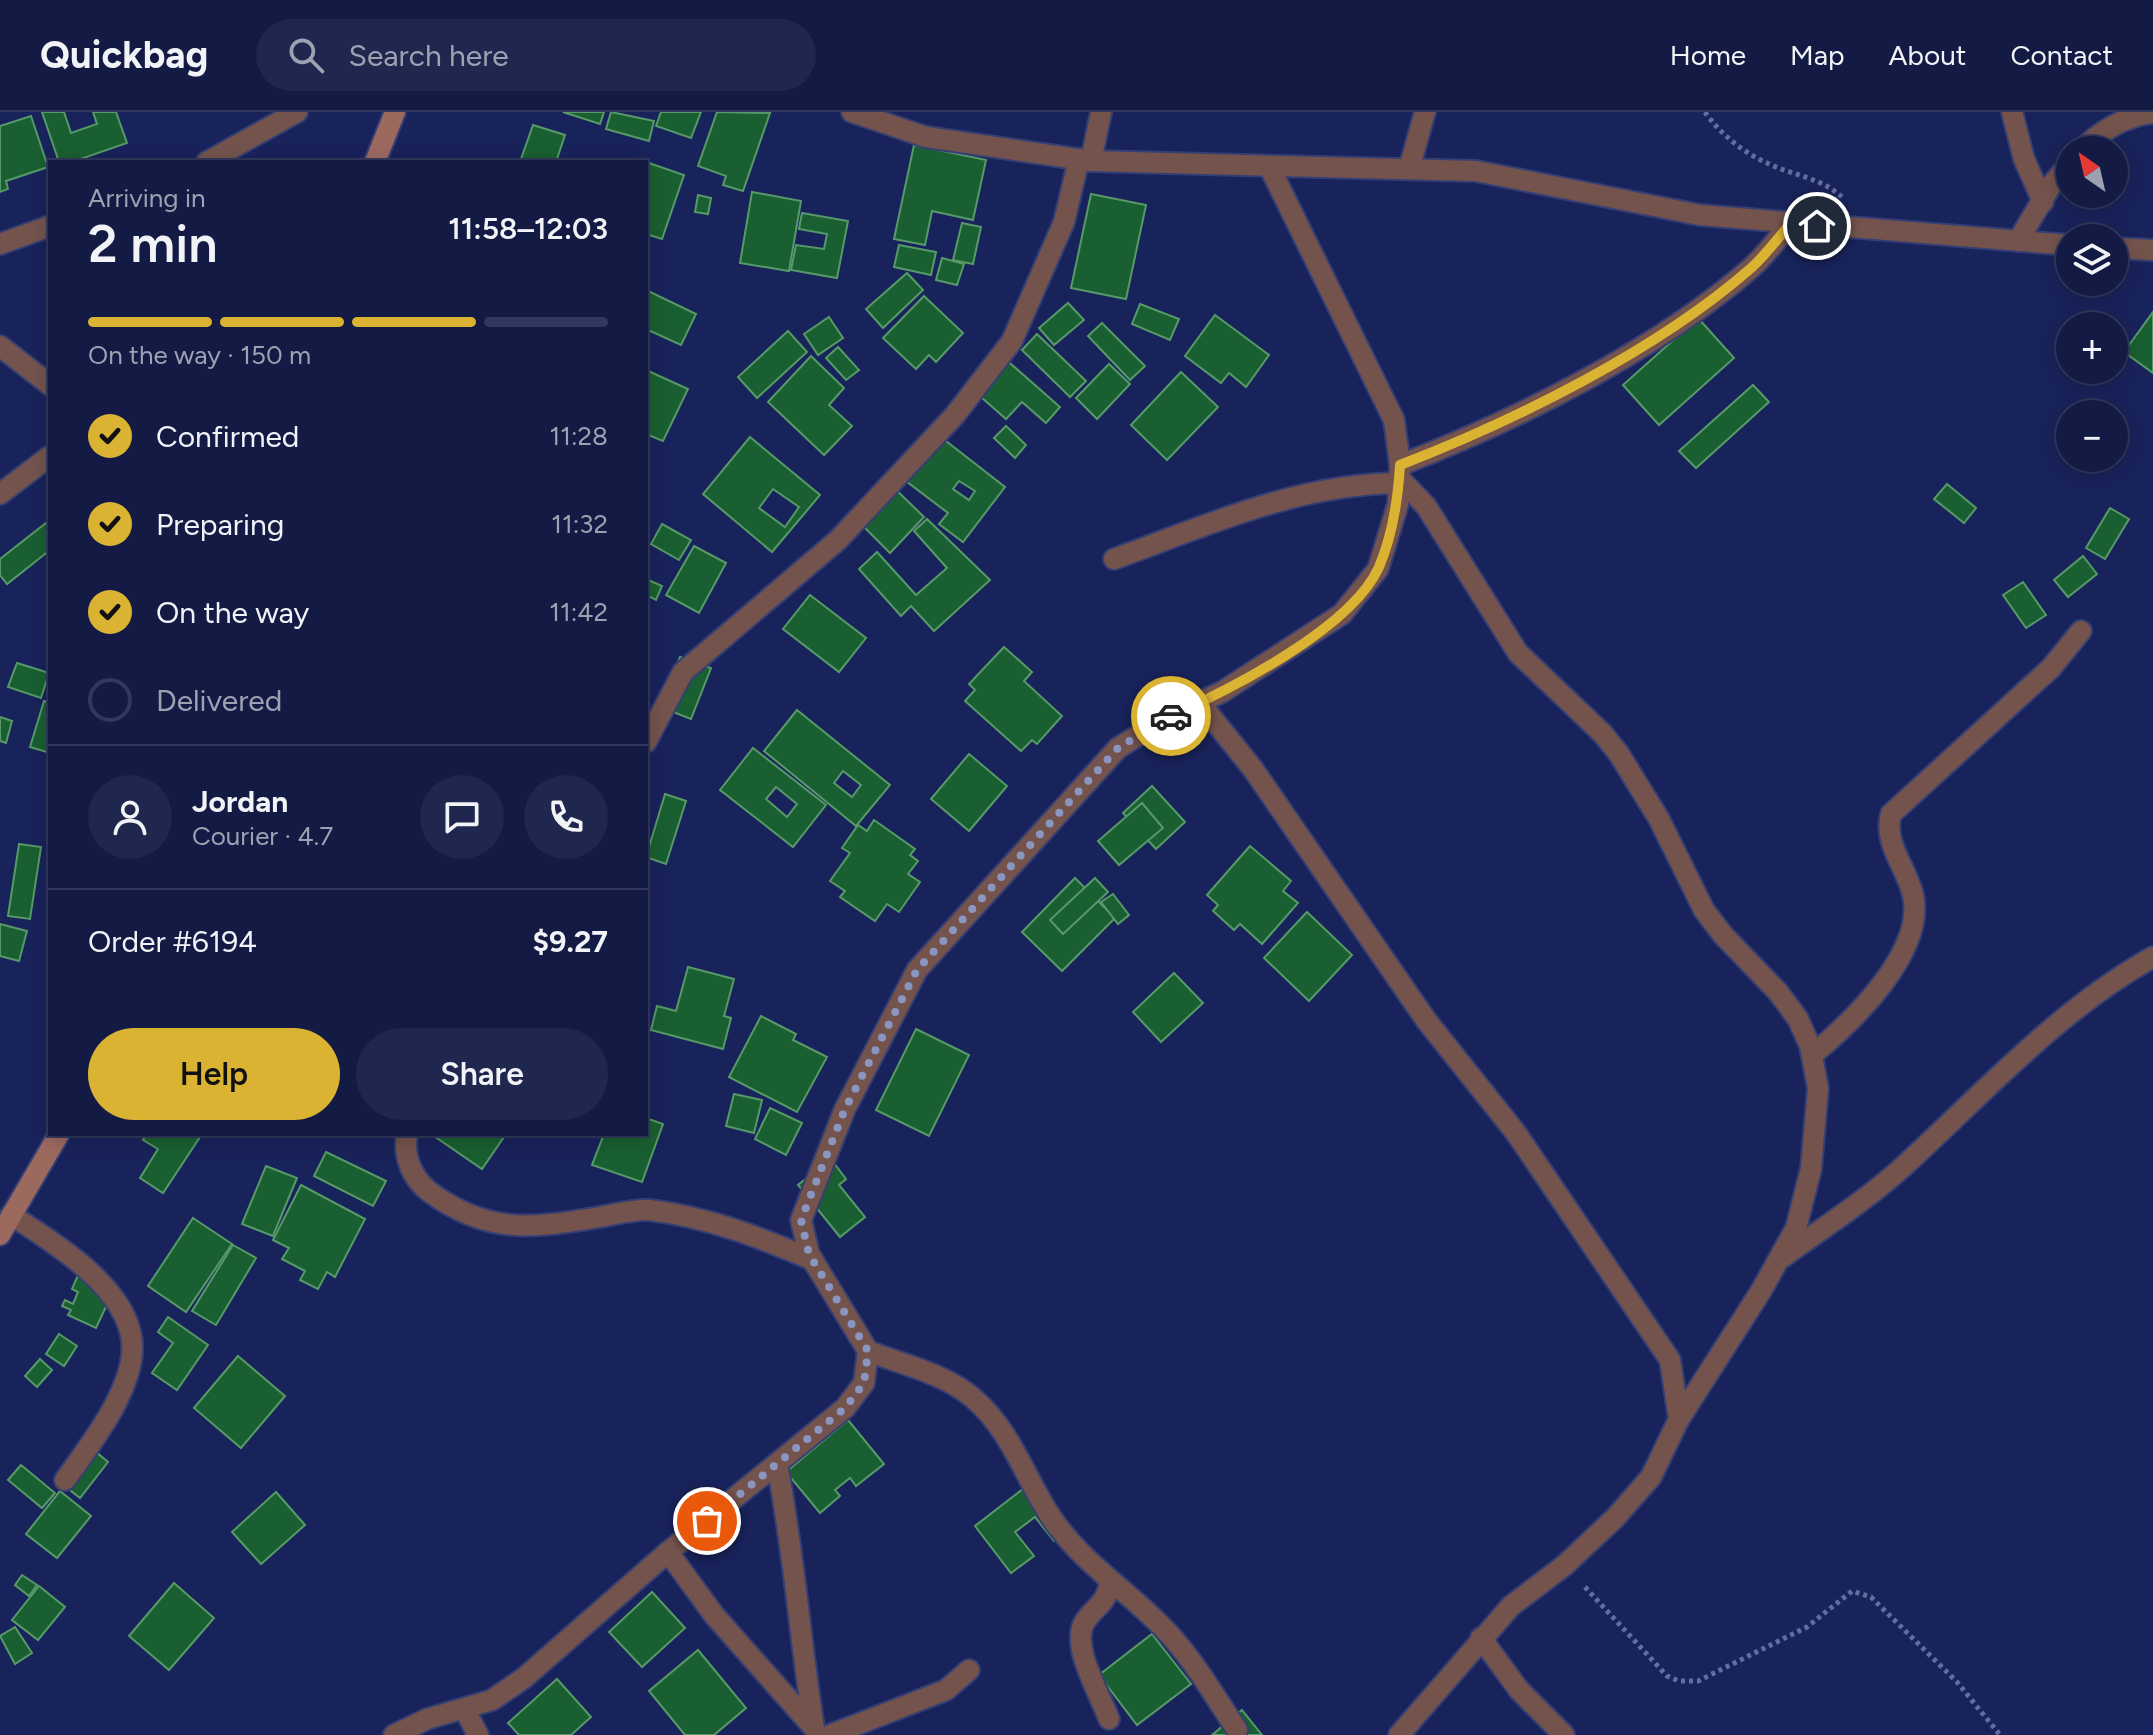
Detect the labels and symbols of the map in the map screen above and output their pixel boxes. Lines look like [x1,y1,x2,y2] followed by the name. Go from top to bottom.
[2056,136,2128,208] north arrow
[1783,192,1851,260] pin
[1131,676,1211,756] courier
[673,1487,741,1555] pin

